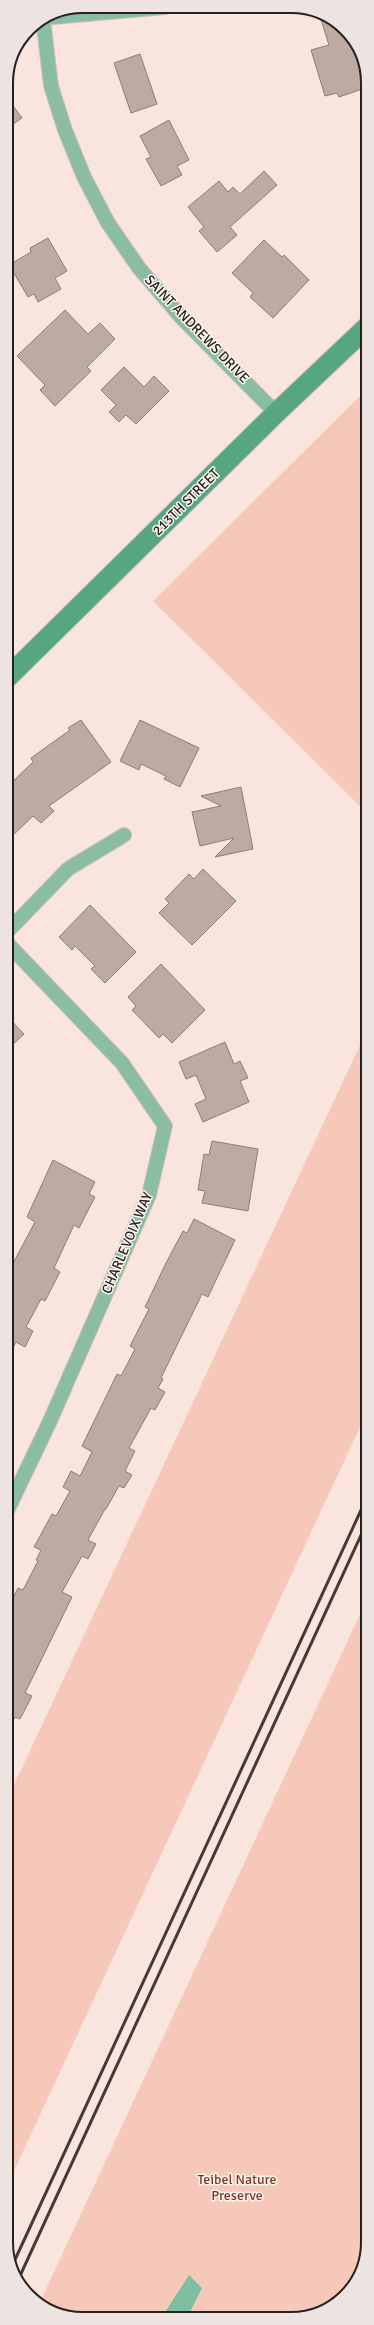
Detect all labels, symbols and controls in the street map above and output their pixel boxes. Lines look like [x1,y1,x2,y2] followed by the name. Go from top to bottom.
[141,271,253,387] street label: SAINT ANDREWS DRIVE
[149,465,223,539] street label: 213TH STREET
[98,1190,156,1296] street label: CHARLEVOIX WAY
[197,2171,277,2204] park label: Teibel Nature Preserve

